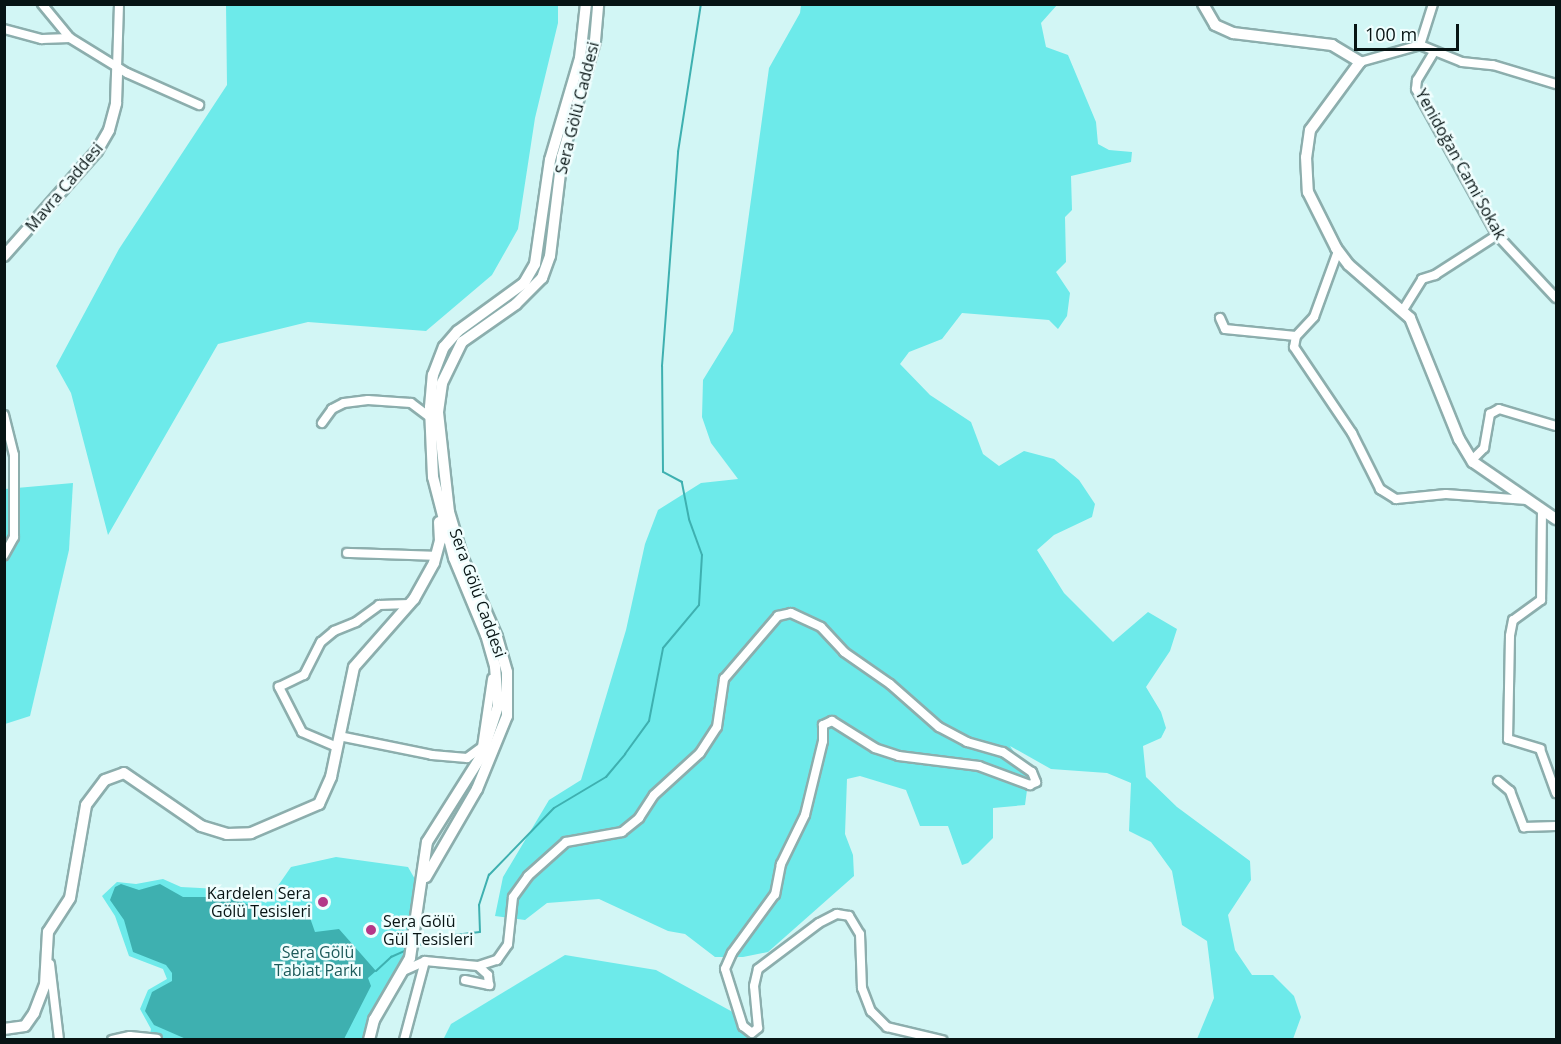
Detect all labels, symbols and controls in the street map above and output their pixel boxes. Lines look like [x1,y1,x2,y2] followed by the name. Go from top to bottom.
[1357,12,1462,50] scale bar
[1365,22,1417,46] text: 100 m
[551,40,603,176] street label: Sera Gölü Caddesi
[1412,86,1510,242] street label: Yenidoğan Cami Sokak
[21,139,107,235] street label: Mavra Caddesi
[446,526,510,660] street label: Sera Gölü Caddesi
[207,883,311,921] place label: Kardelen Sera Gölü Tesisleri
[316,895,330,909] marker: Kardelen Sera Gölü Tesisleri
[383,911,473,949] place label: Sera Gölü Gül Tesisleri
[364,923,378,937] marker: Sera Gölü Gül Tesisleri
[274,942,362,980] park label: Sera Gölü Tabiat Parkı

